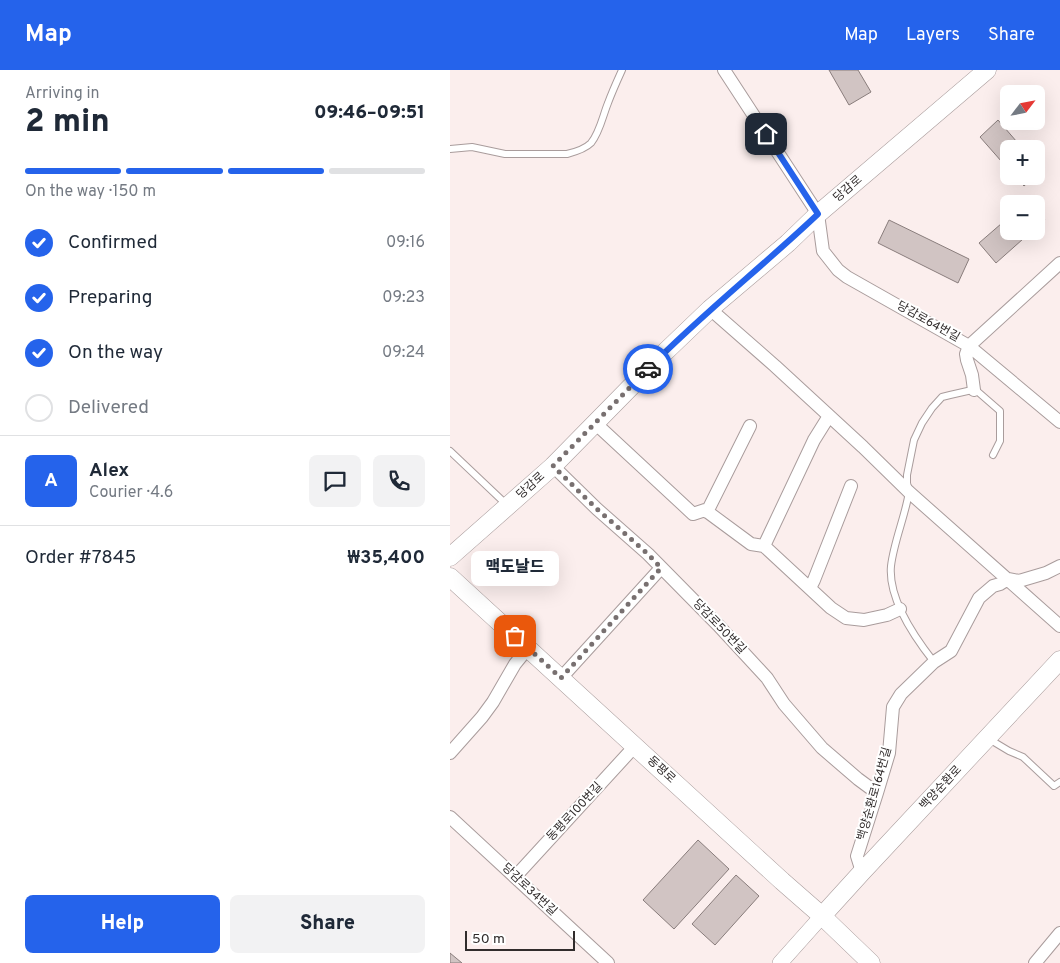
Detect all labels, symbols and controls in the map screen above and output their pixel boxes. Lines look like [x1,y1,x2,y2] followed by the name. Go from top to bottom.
[25,20,72,50] text: Map
[844,24,878,47] text: Map
[906,24,960,47] text: Layers
[988,24,1035,47] text: Share
[25,84,100,104] text: Arriving in
[1000,85,1045,130] north arrow
[1000,85,1045,240] map controls
[314,101,425,125] text: 09:46–09:51
[25,103,110,143] text: 2 min
[745,113,787,155] pin
[752,120,780,148] icon: home
[1000,140,1045,185] button: +
[830,172,866,206] street label: 당감로
[25,182,156,202] text: On the way · 150 m
[1000,195,1045,240] button: −
[25,229,53,257] icon: check
[68,231,158,255] text: Confirmed
[386,233,425,253] text: 09:16
[25,284,53,312] icon: check
[68,286,152,310] text: Preparing
[382,288,425,308] text: 09:23
[894,298,962,346] street label: 당감로64번길
[25,339,53,367] icon: check
[68,341,163,365] text: On the way
[382,343,425,363] text: 09:24
[623,344,673,394] courier
[634,355,662,383] icon: car
[68,396,149,420] text: Delivered
[309,455,361,507] button: chat
[373,455,425,507] button: phone
[89,459,129,483] text: Alex
[44,469,58,493] text: A
[513,469,549,503] street label: 당감로
[89,483,173,503] text: Courier · 4.6
[25,546,136,570] text: Order #7845
[348,546,425,570] text: ₩35,400
[471,551,559,586] callout: 맥도날드
[486,558,544,578] text: 맥도날드
[689,596,749,658] street label: 당감로50번길
[494,615,536,657] pin
[501,622,529,650] icon: bag
[854,745,896,843] street label: 백양순환로164번길
[643,753,679,787] street label: 동평로
[916,762,966,814] street label: 백양순환로
[544,779,606,845] street label: 동평로100번길
[498,860,560,920] street label: 당감로34번길
[25,895,220,953] button: Help
[230,895,425,953] button: Share
[465,928,575,951] scale bar
[472,931,505,948] text: 50 m

